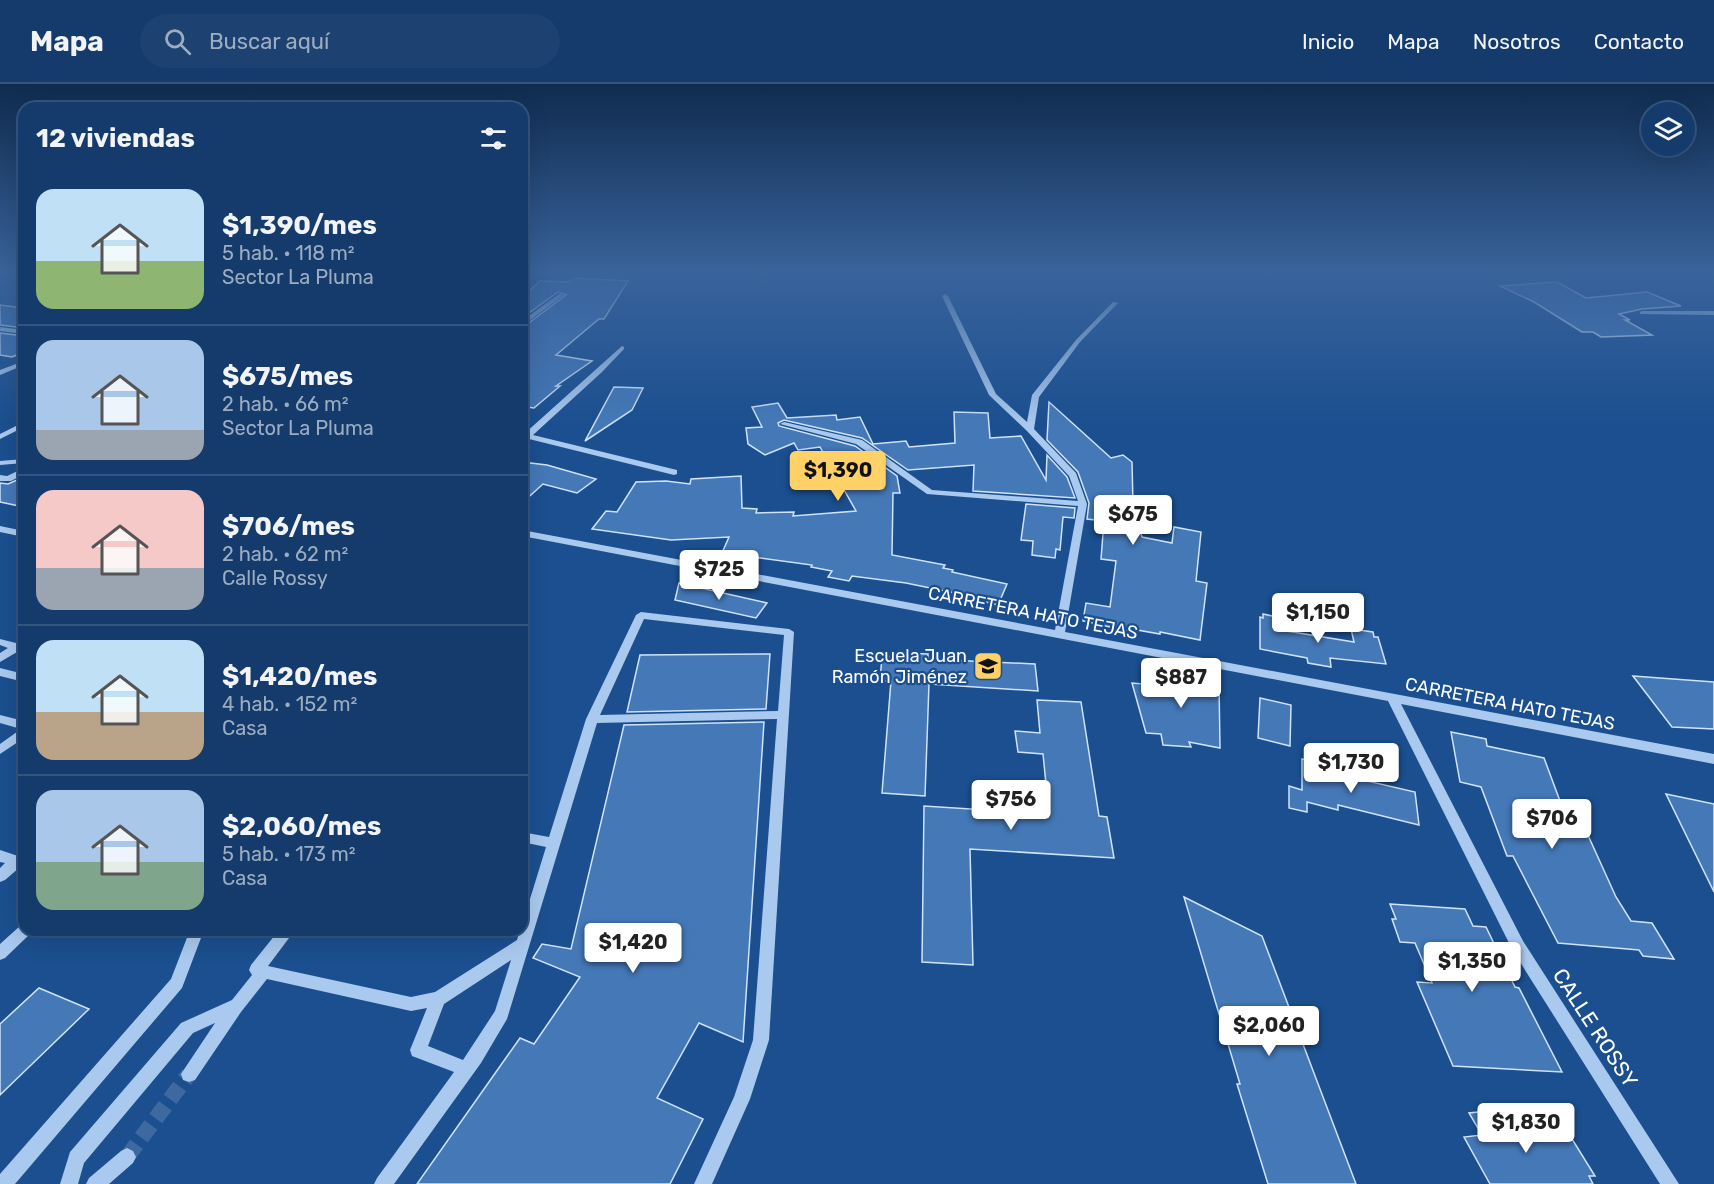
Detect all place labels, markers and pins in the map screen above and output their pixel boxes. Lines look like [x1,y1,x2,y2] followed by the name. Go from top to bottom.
[789,451,887,502] pin: $1,390
[1097,495,1169,546] pin: $675
[683,550,755,601] pin: $725
[1269,593,1367,644] pin: $1,150
[832,645,967,688] place label: Escuela Juan Ramón Jiménez
[972,650,1004,682] school or university icon: Escuela Juan Ramón Jiménez
[1145,658,1217,709] pin: $887
[1302,743,1400,794] pin: $1,730
[975,780,1047,831] pin: $756
[1516,799,1588,850] pin: $706
[584,923,682,974] pin: $1,420
[1423,942,1521,993] pin: $1,350
[1220,1006,1318,1057] pin: $2,060
[1477,1103,1575,1154] pin: $1,830

